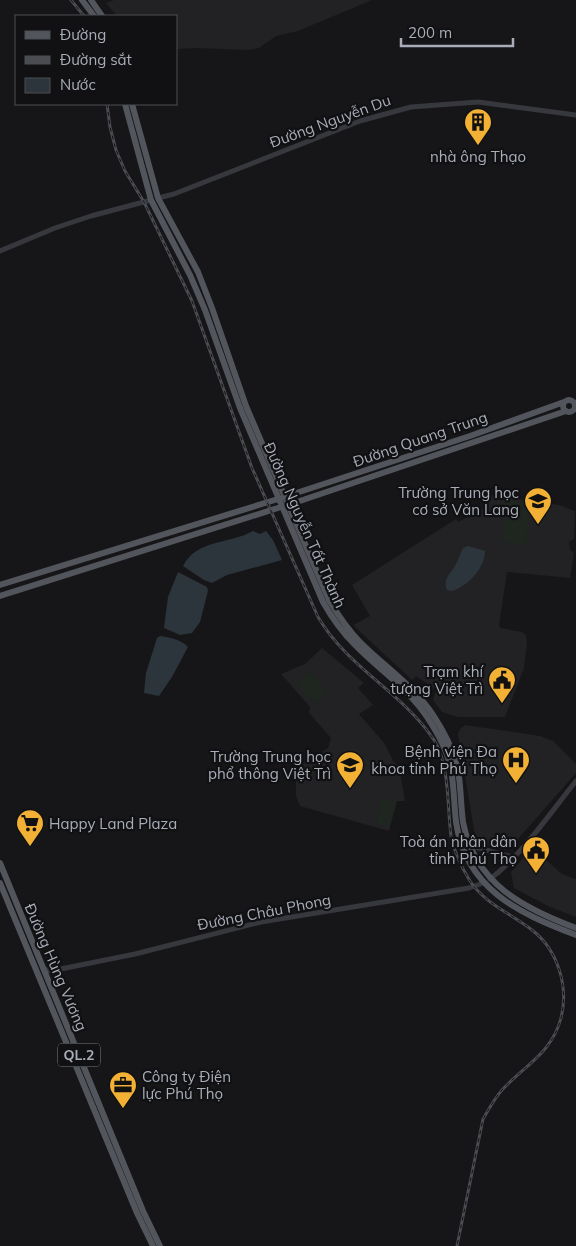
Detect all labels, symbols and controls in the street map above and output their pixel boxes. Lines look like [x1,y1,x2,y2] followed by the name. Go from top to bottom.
[15,15,178,105] legend
[401,15,514,47] scale bar
[408,23,452,42] text: 200 m
[60,25,106,44] text: Đường
[60,50,132,69] text: Đường sắt
[60,75,96,94] text: Nước
[267,90,393,152] street label: Đường Nguyễn Du
[463,107,493,146] building icon: nhà ông Thạo
[430,147,526,166] place label: nhà ông Thạo
[350,407,490,471] street label: Đường Quang Trung
[260,439,350,611] street label: Đường Nguyễn Tất Thành
[398,483,519,519] place label: Trường Trung học cơ sở Văn Lang
[523,486,553,525] school or university icon: Trường Trung học cơ sở Văn Lang
[390,662,484,698] place label: Trạm khí tượng Việt Trì
[487,665,517,704] public building icon: Trạm khí tượng Việt Trì
[371,742,497,778] place label: Bệnh viện Đa khoa tỉnh Phú Thọ
[501,745,531,784] hospital icon: Bệnh viện Đa khoa tỉnh Phú Thọ
[208,747,331,783] place label: Trường Trung học phổ thông Việt Trì
[335,750,365,789] school or university icon: Trường Trung học phổ thông Việt Trì
[15,808,45,847] supermarket icon: Happy Land Plaza
[49,814,177,833] place label: Happy Land Plaza
[400,832,517,868] place label: Toà án nhân dân tỉnh Phú Thọ
[521,835,551,874] public building icon: Toà án nhân dân tỉnh Phú Thọ
[196,890,332,934] street label: Đường Châu Phong
[21,900,91,1034] street label: Đường Hùng Vương
[58,1044,100,1066] road number: QL.2
[142,1067,231,1103] place label: Công ty Điện lực Phú Thọ
[108,1070,138,1109] office icon: Công ty Điện lực Phú Thọ

